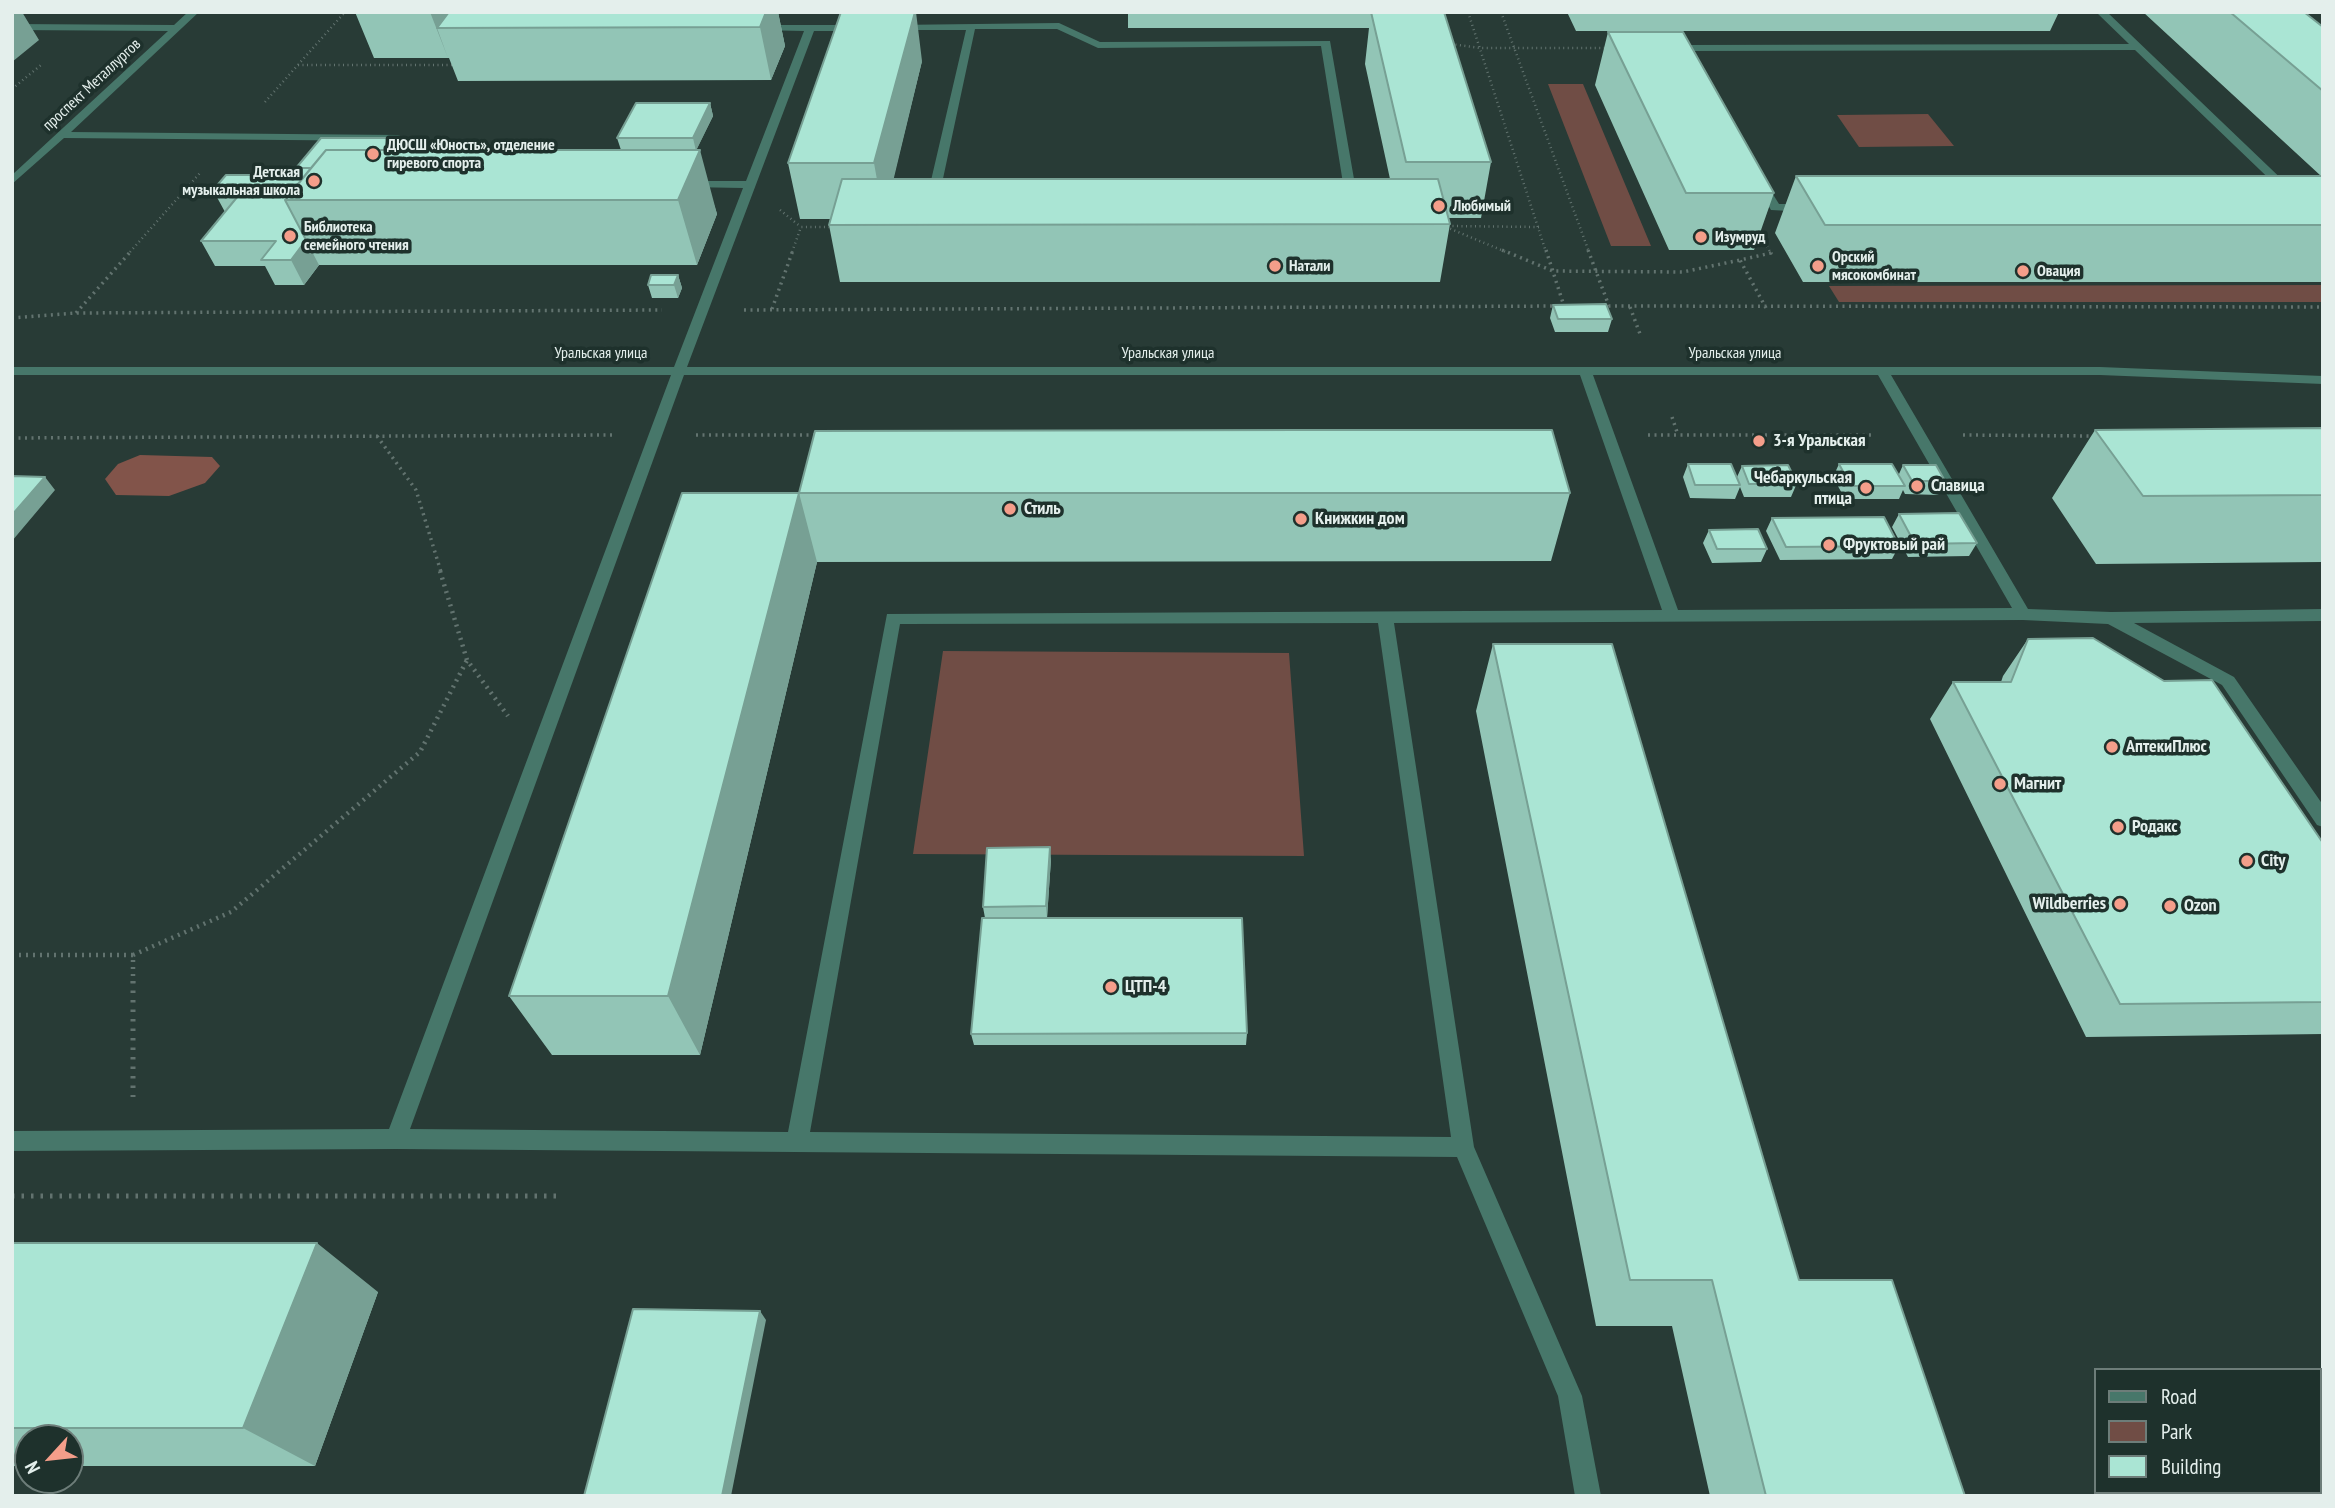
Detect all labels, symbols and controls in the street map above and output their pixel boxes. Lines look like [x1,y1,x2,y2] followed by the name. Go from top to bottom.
[39,35,145,135] street label: проспект Металлургов
[387,135,555,173] place label: ДЮСШ «Юность», отделение гиревого спорта
[365,146,381,162] marker: ДЮСШ «Юность», отделение гиревого спорта
[182,162,300,200] place label: Детская музыкальная школа
[306,173,322,189] marker: Детская музыкальная школа
[1453,196,1511,216] place label: Любимый
[1431,198,1447,214] marker: Любимый
[304,217,409,255] place label: Библиотека семейного чтения
[1715,227,1765,247] place label: Изумруд
[282,228,298,244] marker: Библиотека семейного чтения
[1693,229,1709,245] marker: Изумруд
[1832,247,1916,285] place label: Орский мясокомбинат
[1289,256,1330,276] place label: Натали
[1267,258,1283,274] marker: Натали
[1810,258,1826,274] marker: Орский мясокомбинат
[2037,261,2081,281] place label: Овация
[2015,263,2031,279] marker: Овация
[555,343,647,363] street label: Уральская улица
[1122,343,1214,363] street label: Уральская улица
[1689,343,1781,363] street label: Уральская улица
[1773,430,1866,452] place label: 3-я Уральская
[1751,433,1767,449] marker: 3-я Уральская
[1754,467,1852,510] place label: Чебаркульская птица
[1931,475,1985,497] place label: Славица
[1909,478,1925,494] marker: Славица
[1858,480,1874,496] marker: Чебаркульская птица
[1024,498,1061,520] place label: Стиль
[1002,501,1018,517] marker: Стиль
[1315,508,1405,530] place label: Книжкин дом
[1293,511,1309,527] marker: Книжкин дом
[1843,534,1945,556] place label: Фруктовый рай
[1821,537,1837,553] marker: Фруктовый рай
[2126,736,2207,758] place label: АптекиПлюс
[2104,739,2120,755] marker: АптекиПлюс
[2014,773,2061,795] place label: Магнит
[1992,776,2008,792] marker: Магнит
[2132,816,2178,838] place label: Родакс
[2110,819,2126,835] marker: Родакс
[2261,850,2285,872] place label: City
[2239,853,2255,869] marker: City
[2032,893,2106,915] place label: Wildberries
[2184,895,2217,917] place label: Ozon
[2112,896,2128,912] marker: Wildberries
[2162,898,2178,914] marker: Ozon
[1125,976,1166,998] place label: ЦТП-4
[1103,979,1119,995] marker: ЦТП-4
[2094,1368,2321,1494] legend
[2161,1383,2197,1410] text: Road
[2161,1418,2192,1445] text: Park
[14,1424,84,1494] north arrow
[2161,1453,2221,1480] text: Building
[19,1458,45,1478] text: N

